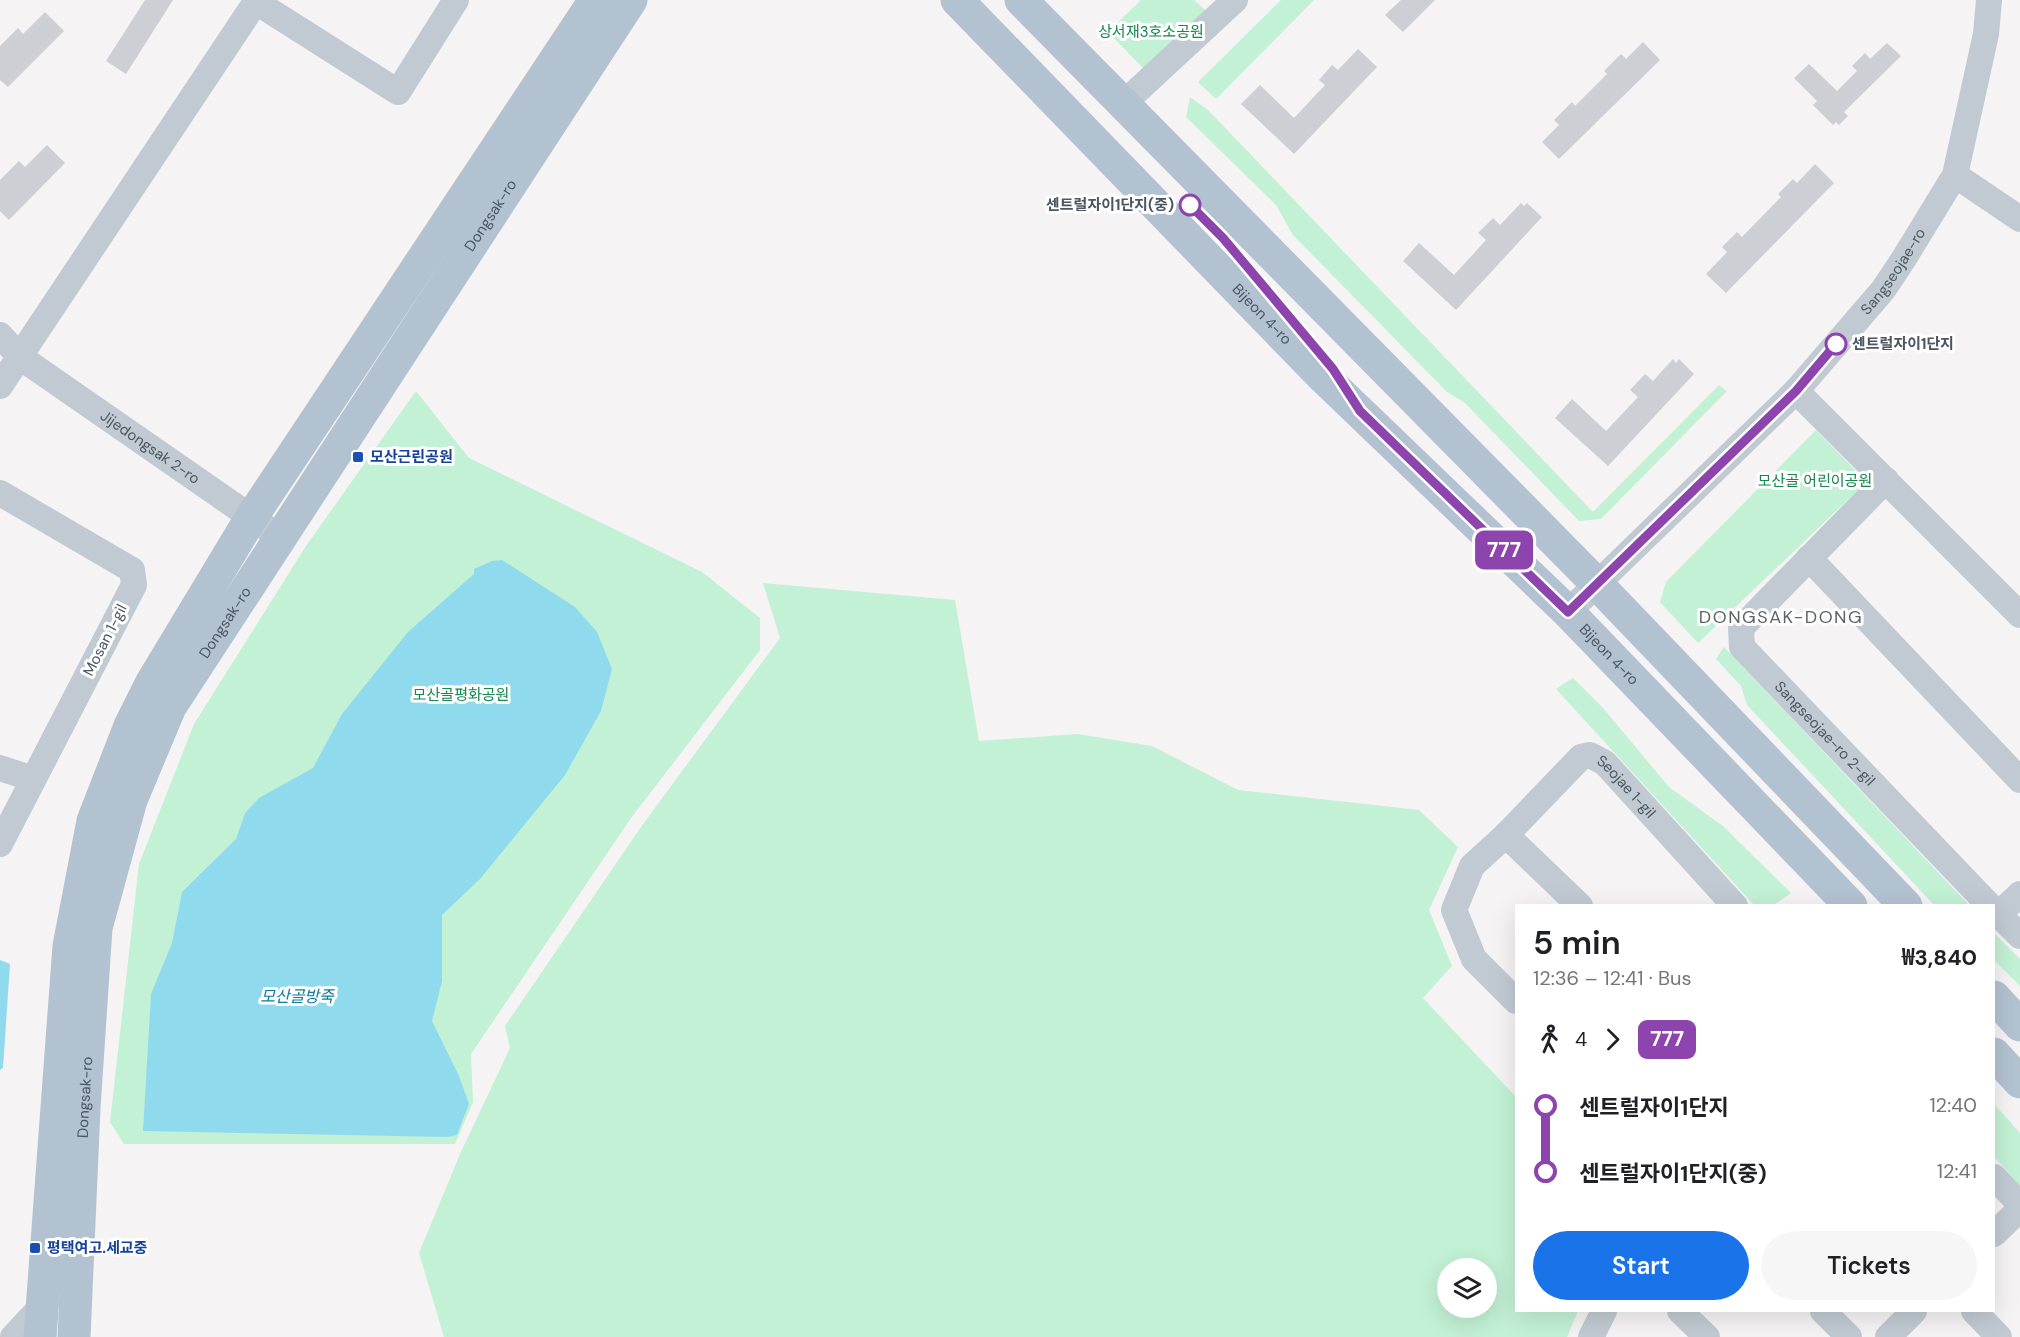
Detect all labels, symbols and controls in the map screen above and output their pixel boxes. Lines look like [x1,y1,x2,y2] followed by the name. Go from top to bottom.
[1098,22,1204,42] park label: 상서재3호소공원
[460,176,521,255] street label: Dongsak-ro
[1179,194,1201,216] marker: 센트럴자이1단지(중)
[1046,195,1174,215] place label: 센트럴자이1단지(중)
[1856,224,1930,319] street label: Sangseojae-ro
[1228,279,1296,349] street label: Bijeon 4-ro
[1825,333,1847,355] marker: 센트럴자이1단지
[1852,334,1954,354] place label: 센트럴자이1단지
[96,406,204,489] street label: Jijedongsak 2-ro
[370,447,453,467] place label: 모산근린공원
[351,450,365,464] marker: 모산근린공원
[1758,471,1872,491] park label: 모산골 어린이공원
[1470,530,1538,570] line badge: 777
[1487,536,1521,564] text: 777
[194,583,256,662] street label: Dongsak-ro
[78,601,132,679] street label: Mosan 1-gil
[1699,605,1863,629] district label: DONGSAK-DONG
[1575,620,1643,690] street label: Bijeon 4-ro
[1770,677,1880,790] street label: Sangseojae-ro 2-gil
[413,685,509,705] park label: 모산골평화공원
[1594,751,1660,822] street label: Seojae 1-gil
[1533,921,1621,964] text: 5 min
[1902,943,1977,972] text: ₩3,840
[1533,965,1692,991] text: 12:36 – 12:41 · Bus
[260,986,335,1007] water label: 모산골방죽
[1533,1023,1566,1056] icon: walk
[1596,1023,1629,1056] icon: forward
[1650,1025,1684,1053] text: 777
[1575,1026,1587,1052] text: 4
[73,1056,97,1139] street label: Dongsak-ro
[1929,1092,1977,1118] text: 12:40
[1579,1093,1729,1122] text: 센트럴자이1단지
[1937,1158,1977,1184] text: 12:41
[1579,1159,1767,1188] text: 센트럴자이1단지(중)
[1533,1231,1749,1300] button: Start
[1761,1231,1977,1300] button: Tickets
[47,1238,148,1258] place label: 평택여고.세교중
[28,1241,42,1255] marker: 평택여고.세교중
[1437,1258,1497,1318] map controls
[1437,1258,1497,1318] button: layers

